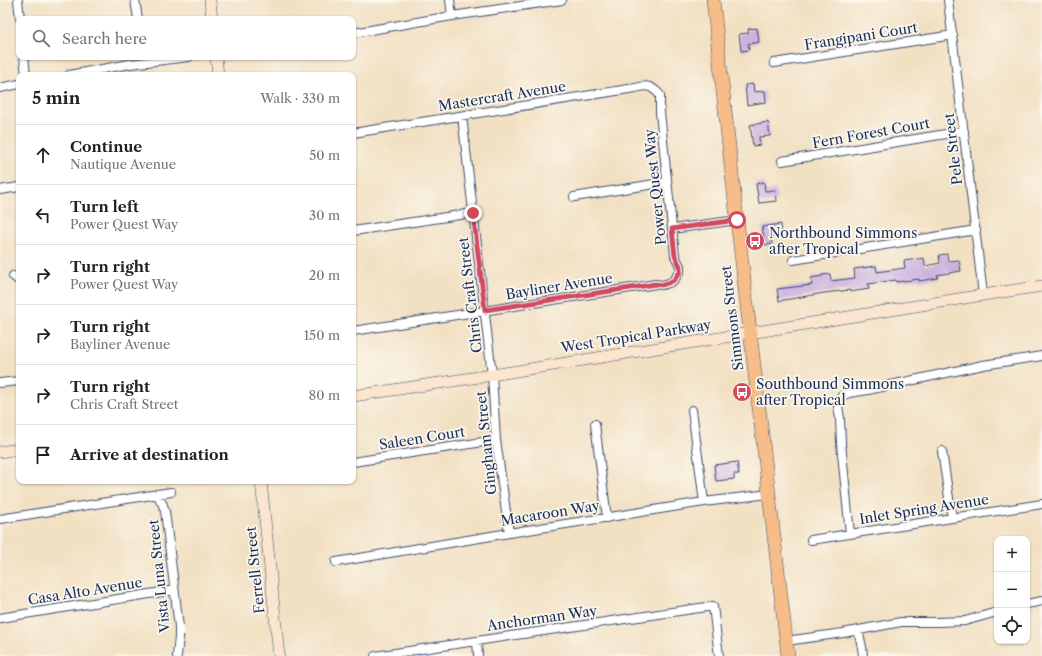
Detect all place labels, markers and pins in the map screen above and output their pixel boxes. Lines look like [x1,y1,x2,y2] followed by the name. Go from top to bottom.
[769,224,917,258] place label: Northbound Simmons after Tropical
[744,230,766,252] bus stop icon: Northbound Simmons after Tropical
[756,375,904,409] place label: Southbound Simmons after Tropical
[731,381,753,403] bus stop icon: Southbound Simmons after Tropical

